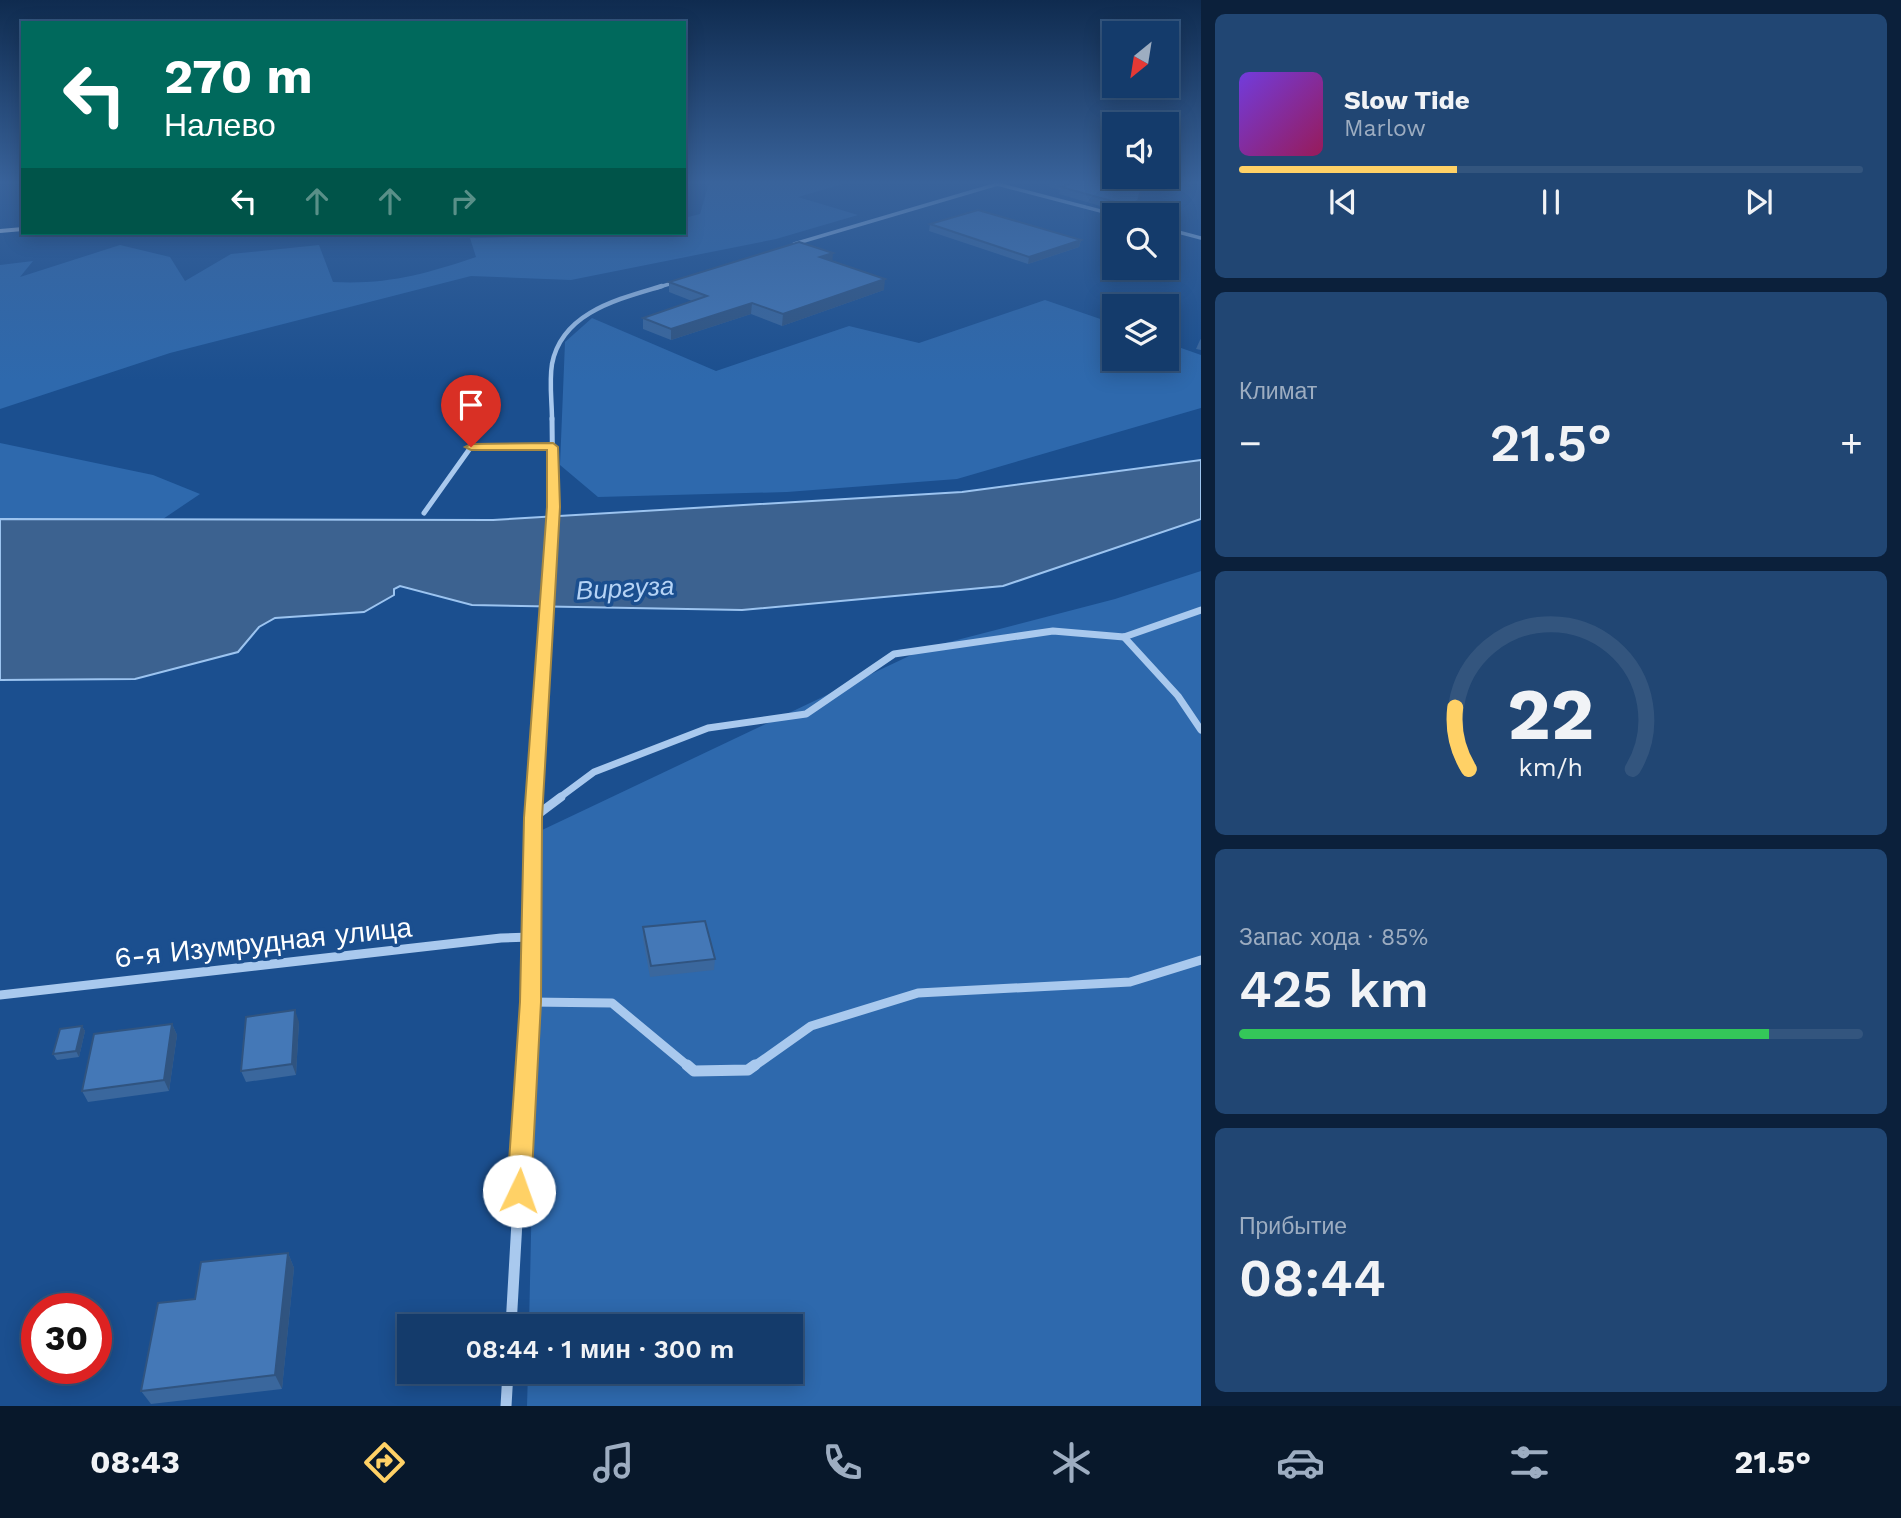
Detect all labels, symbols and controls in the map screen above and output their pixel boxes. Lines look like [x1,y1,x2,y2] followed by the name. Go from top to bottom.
[1102,21,1180,98] north arrow
[1102,21,1179,371] map controls
[164,47,313,105] text: 270 m
[49,49,140,140] icon: left
[1344,85,1470,115] text: Slow Tide
[164,106,276,144] text: Налево
[1102,112,1179,189] button: sound
[1344,115,1426,142] text: Marlow
[225,182,263,220] icon: left
[298,182,336,220] icon: ahead
[371,182,409,220] icon: ahead
[444,182,482,220] icon: right
[1324,183,1362,221] icon: previous
[1532,183,1570,221] icon: pause
[1740,183,1778,221] icon: next
[1102,203,1179,280] button: search
[1102,294,1179,371] button: layers
[441,375,501,447] pin
[1239,378,1317,405] text: Климат
[452,386,490,424] icon: arrive
[1490,413,1612,474] text: 21.5°
[1239,421,1262,465] text: −
[1840,421,1863,465] text: +
[575,570,675,606] water label: Виргуза
[1508,671,1594,757] text: 22
[1519,753,1583,782] text: km/h
[113,910,414,975] street label: 6-я Изумрудная улица
[1239,924,1428,951] text: Запас хода · 85%
[1239,959,1429,1020] text: 425 km
[482,1154,556,1228] position arrow
[1239,1213,1347,1240] text: Прибытие
[1239,1248,1386,1309] text: 08:44
[21,1293,112,1384] speed limit sign: 30
[466,1334,734,1364] text: 08:44 · 1 мин · 300 m
[360,1438,409,1487] icon: directions
[589,1438,638,1487] icon: music
[818,1438,867,1487] icon: phone
[1047,1438,1096,1487] icon: climate
[1276,1438,1325,1487] icon: car
[1505,1438,1554,1487] icon: filters
[90,1443,180,1481] text: 08:43
[1734,1443,1811,1481] text: 21.5°

